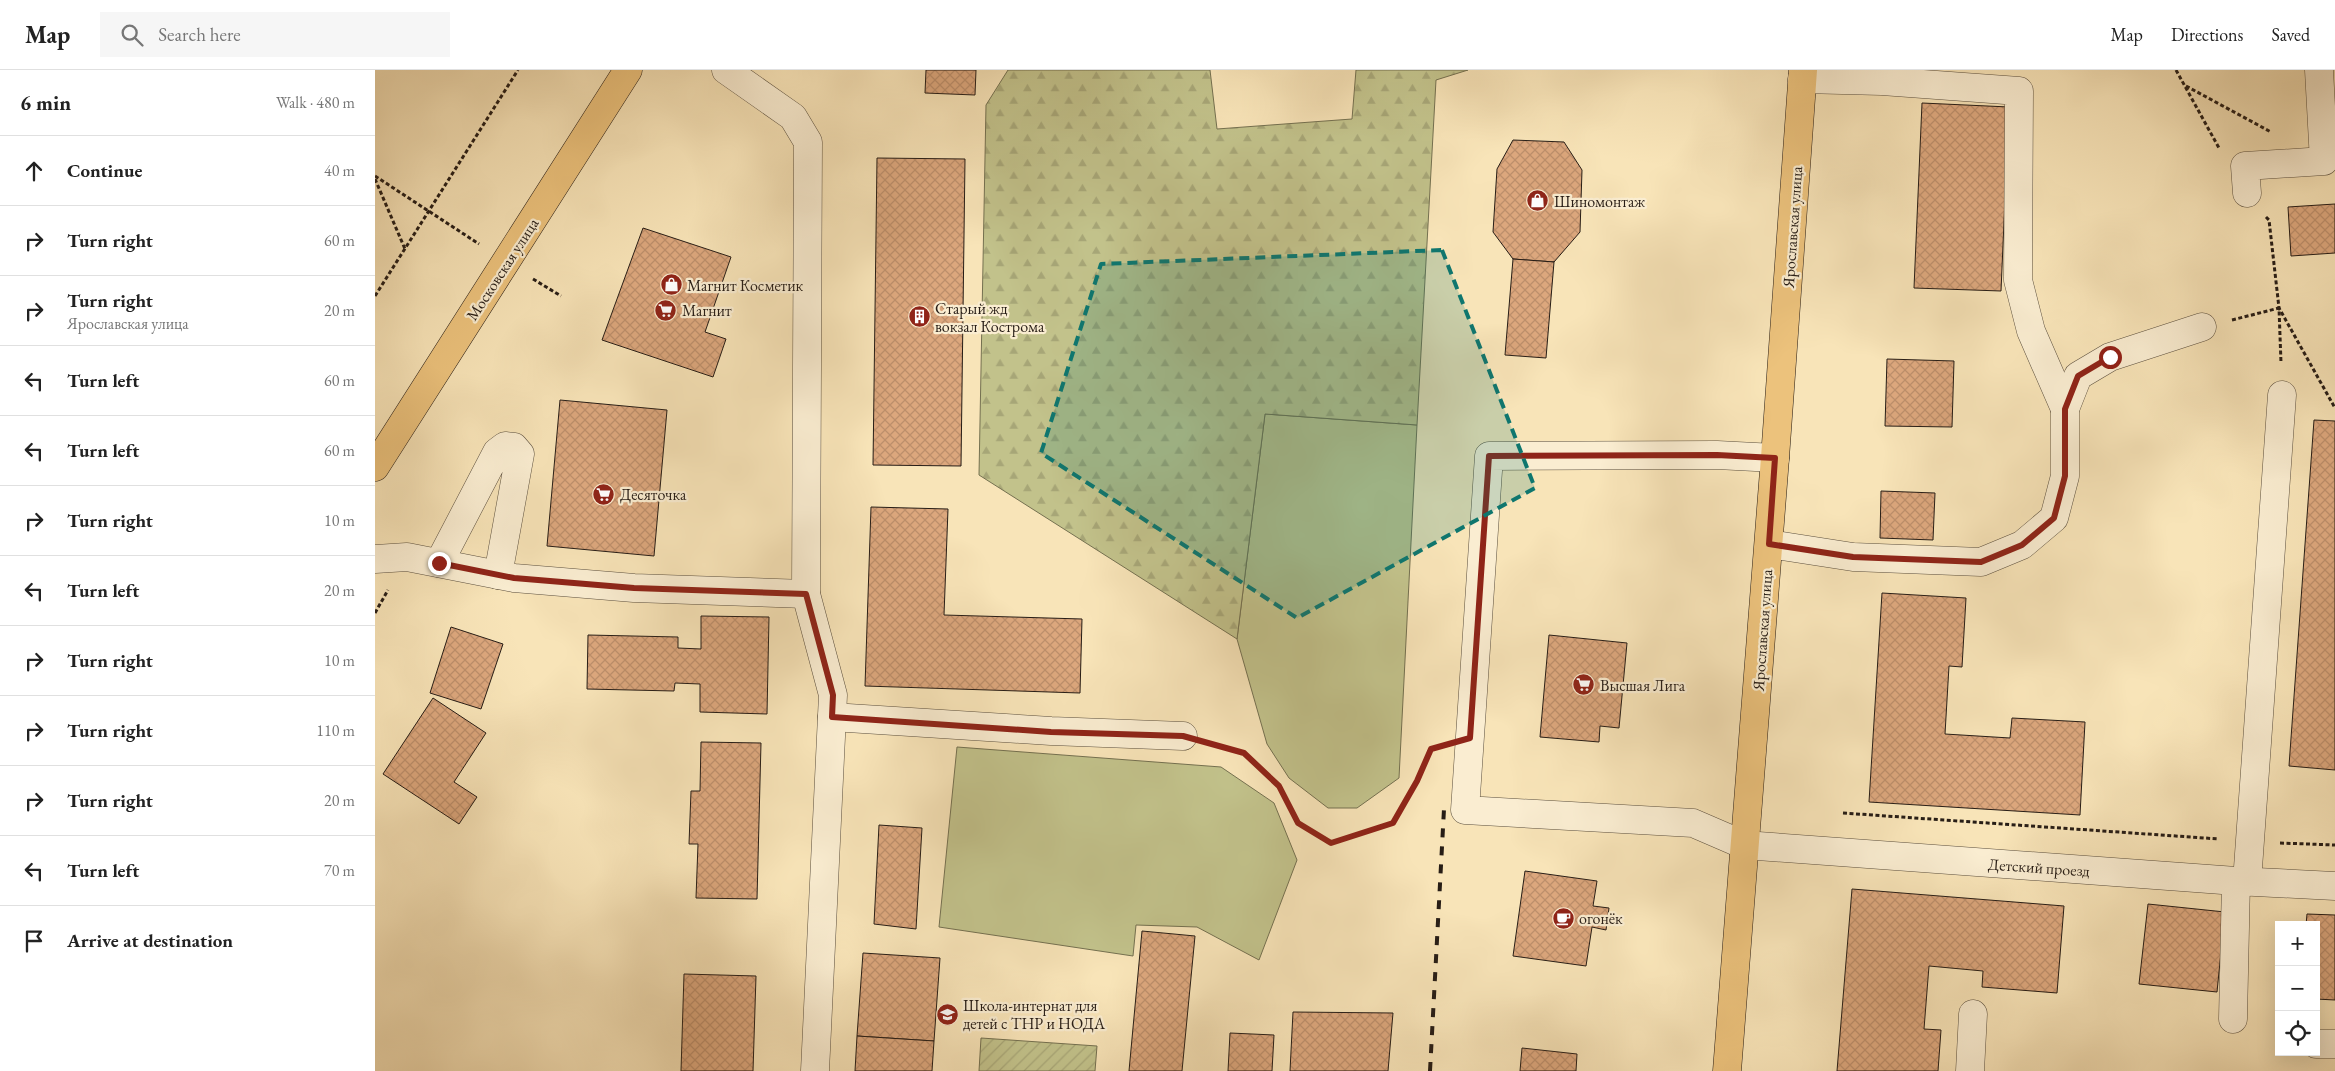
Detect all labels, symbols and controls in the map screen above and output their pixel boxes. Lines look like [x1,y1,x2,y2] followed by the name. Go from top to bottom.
[100,12,450,57] search box
[25,19,70,50] text: Map
[118,21,146,49] icon: search
[158,22,241,47] text: Search here
[2111,23,2143,46] text: Map
[2171,23,2243,46] text: Directions
[2271,23,2310,46] text: Saved
[20,89,71,116] text: 6 min
[276,92,355,113] text: Walk · 480 m
[20,157,48,185] icon: ahead
[67,158,142,183] text: Continue
[324,160,355,181] text: 40 m
[1778,165,1807,289] street label: Ярославская улица
[1526,189,1550,213] shop icon: Шиномонтаж
[1554,191,1645,212] place label: Шиномонтаж
[461,214,544,325] street label: Московская улица
[20,227,48,255] icon: right
[67,228,153,253] text: Turn right
[324,230,355,251] text: 60 m
[659,273,683,297] shop icon: Магнит Косметик
[687,275,804,296] place label: Магнит Косметик
[67,288,153,313] text: Turn right
[20,297,48,325] icon: right
[654,298,678,322] supermarket icon: Магнит
[935,298,1045,337] place label: Старый жд вокзал Кострома
[324,300,355,321] text: 20 m
[682,300,732,321] place label: Магнит
[907,305,931,329] building icon: Старый жд вокзал Кострома
[67,313,189,334] text: Ярославская улица
[2099,346,2122,369] route start
[20,367,48,395] icon: left
[67,368,139,393] text: Turn left
[324,370,355,391] text: 60 m
[20,437,48,465] icon: left
[67,438,139,463] text: Turn left
[324,440,355,461] text: 60 m
[592,482,616,506] supermarket icon: Десяточка
[620,484,687,505] place label: Десяточка
[20,507,48,535] icon: right
[67,508,153,533] text: Turn right
[324,510,355,531] text: 10 m
[428,552,451,575] route end
[1748,568,1777,692] street label: Ярославская улица
[20,577,48,605] icon: left
[67,578,139,603] text: Turn left
[324,580,355,601] text: 20 m
[20,647,48,675] icon: right
[67,648,153,673] text: Turn right
[324,650,355,671] text: 10 m
[1572,673,1596,697] supermarket icon: Высшая Лига
[1600,675,1686,696] place label: Высшая Лига
[20,717,48,745] icon: right
[67,718,153,743] text: Turn right
[316,720,355,741] text: 110 m
[20,787,48,815] icon: right
[67,788,153,813] text: Turn right
[324,790,355,811] text: 20 m
[1987,853,2091,882] street label: Детский проезд
[20,857,48,885] icon: left
[67,858,139,883] text: Turn left
[324,860,355,881] text: 70 m
[1551,906,1575,930] cafe icon: огонёк
[1579,908,1623,929] place label: огонёк
[2275,921,2320,1056] map controls
[2275,921,2320,966] button: +
[20,927,48,955] icon: arrive
[67,928,233,953] text: Arrive at destination
[2275,966,2320,1011] button: −
[963,995,1106,1034] place label: Школа-интернат для детей с ТНР и НОДА
[935,1002,959,1026] school or university icon: Школа-интернат для детей с ТНР и НОДА
[2275,1011,2320,1056] button: locate

